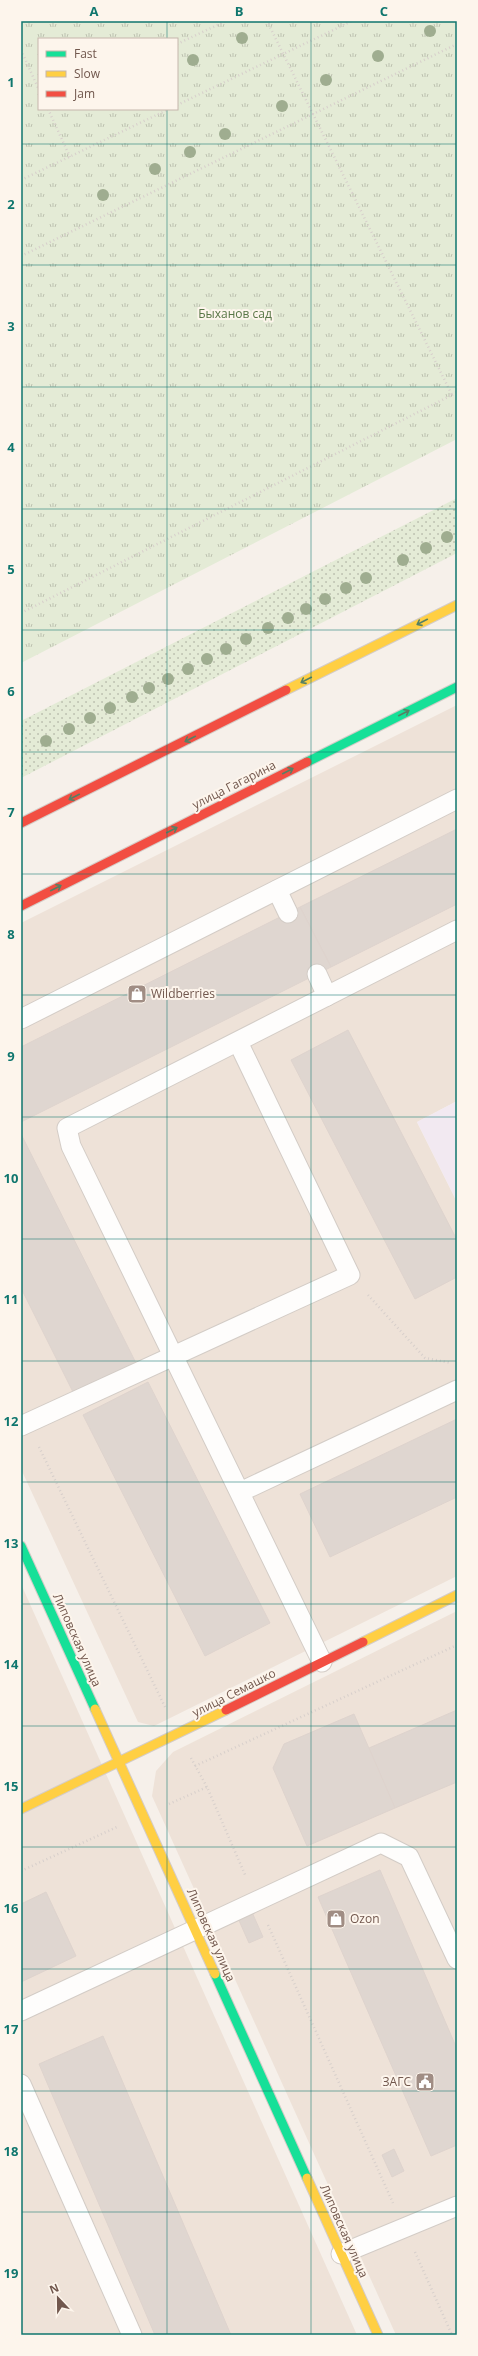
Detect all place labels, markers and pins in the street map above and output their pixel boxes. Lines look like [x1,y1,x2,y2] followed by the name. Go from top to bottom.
[126,983,148,1005] shop icon: Wildberries
[151,985,215,1002] place label: Wildberries
[325,1908,347,1930] shop icon: Ozon
[350,1910,380,1927] place label: Ozon
[414,2071,436,2093] public building icon: ЗАГС
[383,2073,411,2090] place label: ЗАГС

